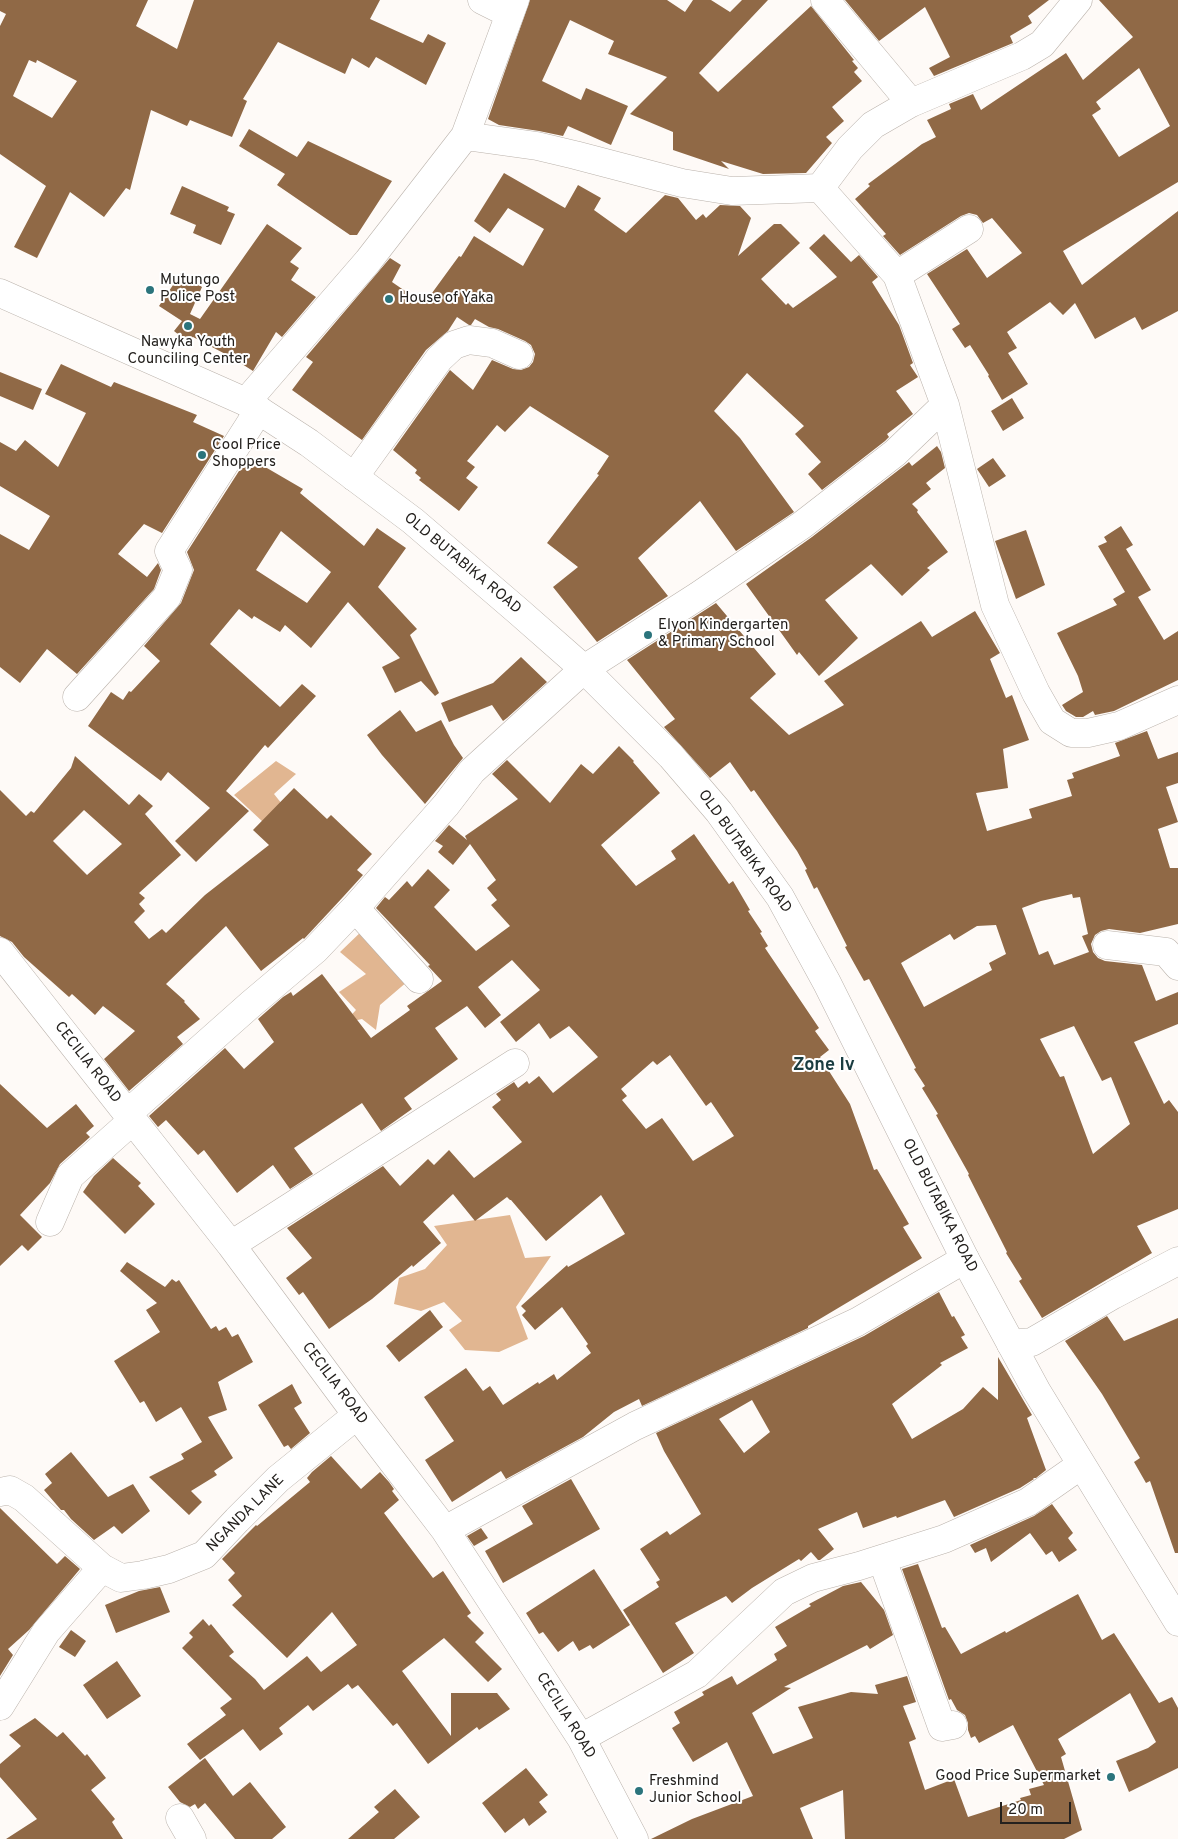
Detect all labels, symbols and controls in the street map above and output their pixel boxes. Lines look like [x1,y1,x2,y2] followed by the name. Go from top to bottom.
[160,272,235,307] place label: Mutungo Police Post
[144,284,156,296] marker: Mutungo Police Post
[399,290,494,308] place label: House of Yaka
[383,293,395,305] marker: House of Yaka
[182,320,194,332] marker: Nawyka Youth Counciling Center
[128,334,248,369] place label: Nawyka Youth Counciling Center
[212,437,281,472] place label: Cool Price Shoppers
[196,449,208,461] marker: Cool Price Shoppers
[400,510,524,618] street label: OLD BUTABIKA ROAD
[658,617,788,652] place label: Elyon Kindergarten & Primary School
[642,629,654,641] marker: Elyon Kindergarten & Primary School
[693,787,795,917] street label: OLD BUTABIKA ROAD
[50,1019,124,1107] street label: CECILIA ROAD
[793,1055,855,1077] district label: Zone Iv
[897,1136,981,1276] street label: OLD BUTABIKA ROAD
[297,1339,371,1429] street label: CECILIA ROAD
[203,1471,289,1557] street label: NGANDA LANE
[531,1670,599,1762] street label: CECILIA ROAD
[935,1768,1101,1786] place label: Good Price Supermarket
[1105,1771,1117,1783] marker: Good Price Supermarket
[649,1773,741,1808] place label: Freshmind Junior School
[633,1785,645,1797] marker: Freshmind Junior School
[1003,1792,1074,1824] scale bar
[1008,1801,1043,1820] text: 20 m

